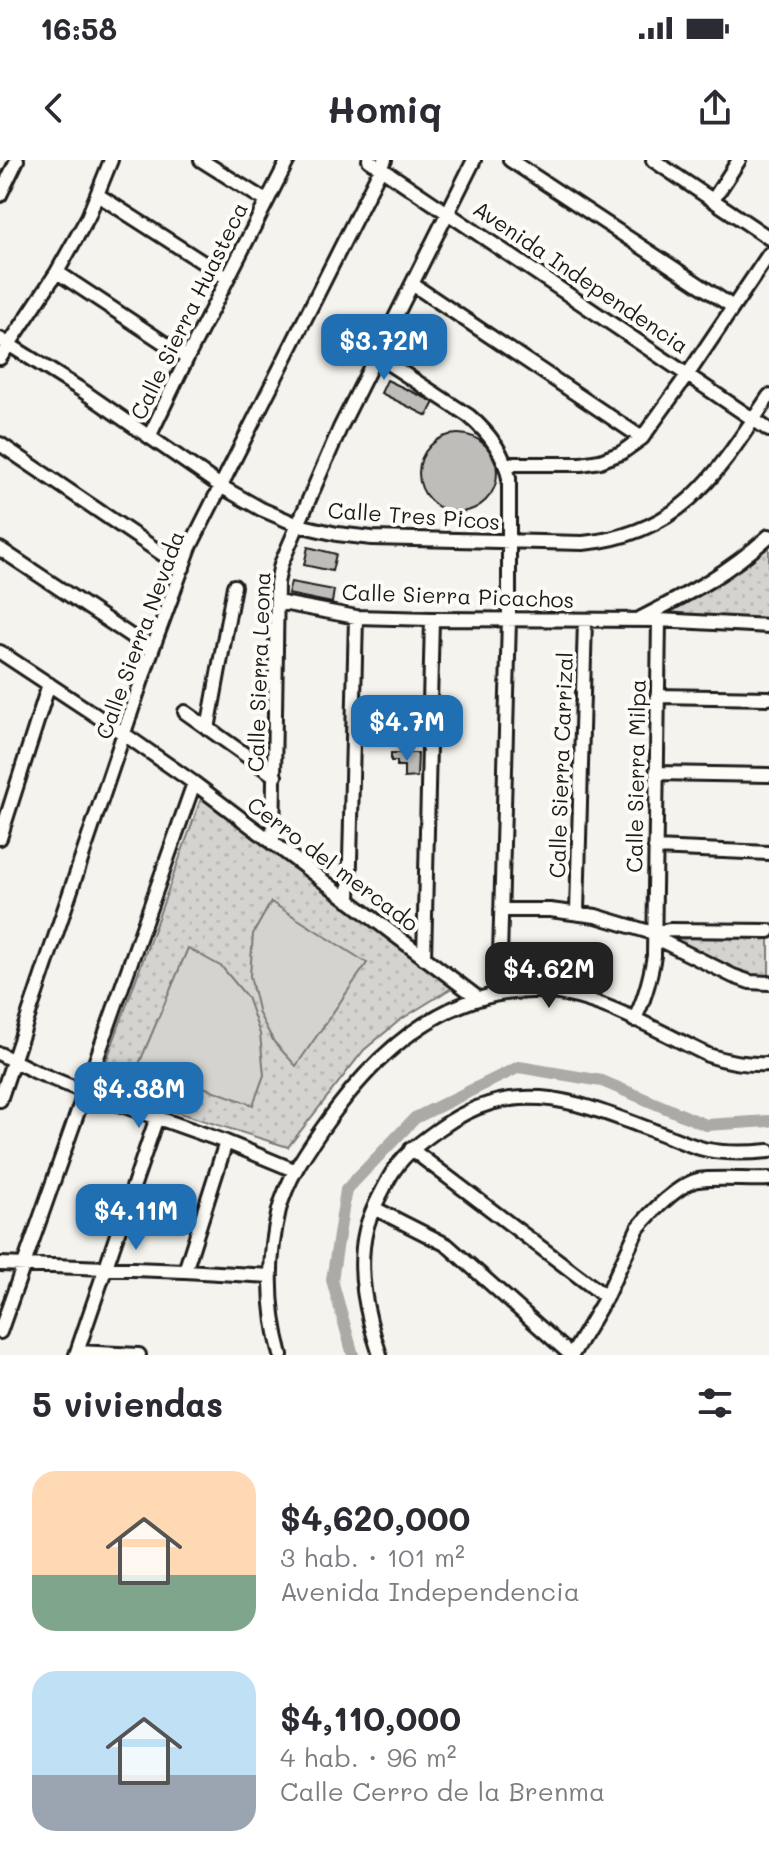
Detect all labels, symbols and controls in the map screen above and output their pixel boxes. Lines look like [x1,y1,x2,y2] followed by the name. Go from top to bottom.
[40,8,117,48] text: 16:58
[327,85,442,132] text: Homiq
[32,86,76,130] icon: back
[693,86,737,130] icon: share
[468,194,695,360] street label: Avenida Independencia
[123,197,254,424] street label: Calle Sierra Huasteca
[319,314,449,382] pin: $3.72M
[339,323,429,357] text: $3.72M
[327,495,501,536] street label: Calle Tres Picos
[88,527,191,743] street label: Calle Sierra Nevada
[241,571,276,773] street label: Calle Sierra Leona
[341,577,575,614] street label: Calle Sierra Picachos
[542,651,579,879] street label: Calle Sierra Carrizal
[619,679,652,873] street label: Calle Sierra Milpa
[351,695,463,763] pin: $4.7M
[369,704,445,738] text: $4.7M
[242,790,425,938] street label: Cerro del mercado
[484,942,614,1010] pin: $4.62M
[503,951,595,985] text: $4.62M
[74,1062,204,1130] pin: $4.38M
[92,1071,186,1105] text: $4.38M
[71,1184,201,1252] pin: $4.11M
[94,1193,178,1227] text: $4.11M
[32,1381,223,1426] text: 5 viviendas
[693,1381,737,1425] icon: filters
[280,1495,470,1540] text: $4,620,000
[96,1503,192,1599] icon: home
[280,1540,465,1574] text: 3 hab. · 101 m²
[280,1574,580,1608] text: Avenida Independencia
[280,1695,461,1740] text: $4,110,000
[96,1703,192,1799] icon: home
[280,1740,457,1774] text: 4 hab. · 96 m²
[280,1774,605,1808] text: Calle Cerro de la Brenma

